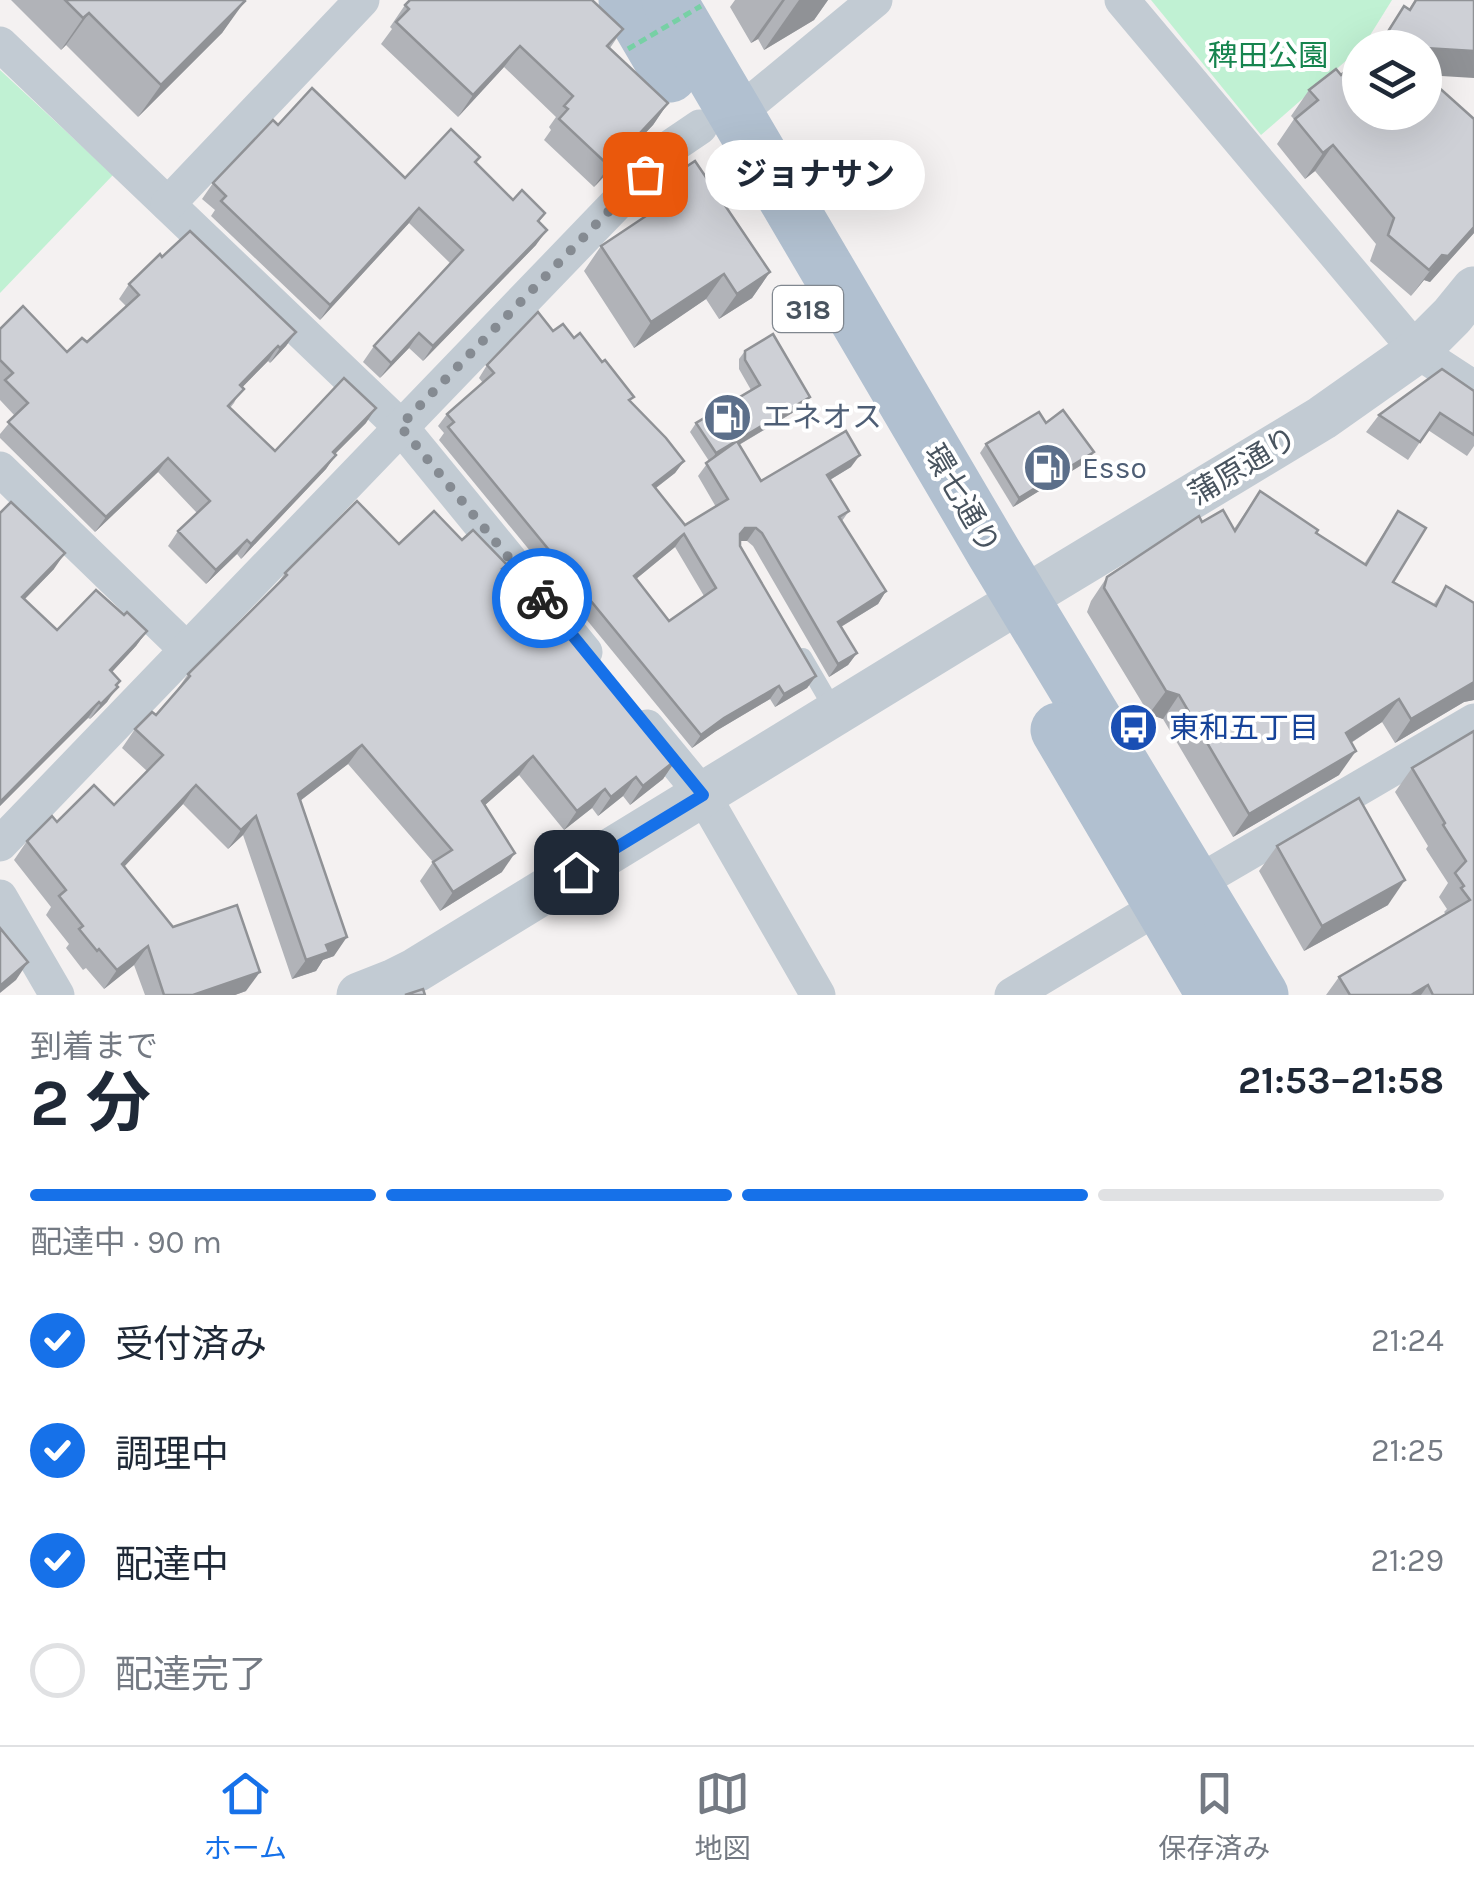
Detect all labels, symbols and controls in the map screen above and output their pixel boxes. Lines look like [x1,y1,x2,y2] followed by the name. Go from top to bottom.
[1342,30,1442,130] map controls
[1342,30,1442,130] button: layers
[1208,38,1328,74] park label: 稗田公園
[603,132,688,217] pin
[705,139,925,209] callout: ジョナサン
[618,147,673,202] icon: bag
[735,156,895,193] text: ジョナサン
[773,286,843,332] road number: 318
[701,391,753,443] fuel station icon: エネオス
[762,399,882,435] place label: エネオス
[1182,420,1304,512] street label: 蒲原通り
[916,438,1008,560] street label: 環七通り
[1021,442,1073,494] fuel station icon: Esso
[1082,450,1147,486] place label: Esso
[492,548,592,648] courier
[515,571,570,626] icon: bike
[1108,702,1160,754] bus stop icon: 東和五丁目
[1169,710,1319,746] place label: 東和五丁目
[534,830,619,915] pin
[549,845,604,900] icon: home
[30,1028,158,1065] text: 到着まで
[1238,1058,1444,1103] text: 21:53–21:58
[30,1065,151,1141] text: 2 分
[30,1224,222,1261] text: 配達中 · 90 m
[30,1313,85,1368] icon: check
[115,1322,267,1367] text: 受付済み
[1371,1322,1444,1359] text: 21:24
[30,1423,85,1478] icon: check
[115,1432,229,1477] text: 調理中
[1371,1432,1444,1469] text: 21:25
[30,1533,85,1588] icon: check
[115,1542,229,1587] text: 配達中
[1370,1542,1444,1579] text: 21:29
[115,1652,267,1697] text: 配達完了
[204,1766,287,1866] tab: ホーム
[695,1766,751,1866] tab: 地図
[1158,1766,1270,1866] tab: 保存済み

